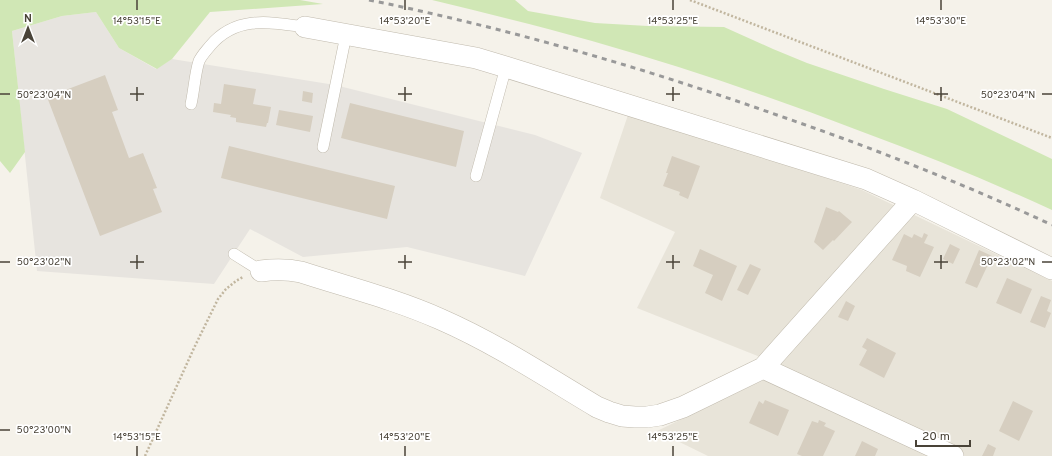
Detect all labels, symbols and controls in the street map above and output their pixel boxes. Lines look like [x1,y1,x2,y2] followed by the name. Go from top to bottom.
[8,8,48,48] north arrow
[24,12,32,26] text: N
[113,15,161,28] text: 14°53'15"E
[380,15,430,28] text: 14°53'20"E
[648,15,698,28] text: 14°53'25"E
[916,15,966,28] text: 14°53'30"E
[17,89,71,102] text: 50°23'04"N
[981,89,1035,102] text: 50°23'04"N
[17,256,71,269] text: 50°23'02"N
[981,256,1035,269] text: 50°23'02"N
[916,422,970,448] scale bar
[17,424,71,437] text: 50°23'00"N
[922,429,950,445] text: 20 m
[113,431,161,444] text: 14°53'15"E
[380,431,430,444] text: 14°53'20"E
[648,431,698,444] text: 14°53'25"E

